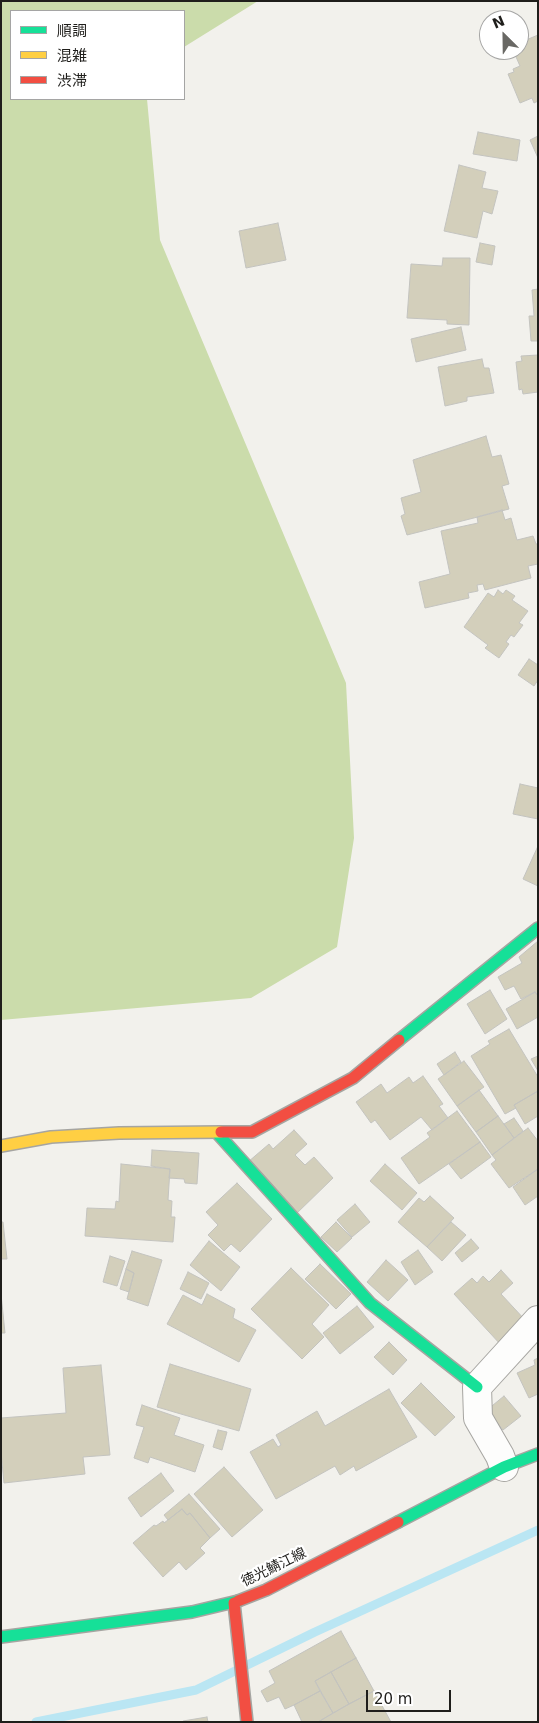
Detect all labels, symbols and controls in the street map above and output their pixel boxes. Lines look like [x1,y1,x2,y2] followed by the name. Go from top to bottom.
[10,10,185,100] legend
[479,10,529,60] north arrow
[490,12,507,32] text: N
[57,22,87,40] text: 順調
[57,47,87,65] text: 混雑
[57,72,87,90] text: 渋滞
[239,1545,309,1591] street label: 徳光鯖江線
[369,1680,454,1712] scale bar
[374,1690,412,1708] text: 20 m

